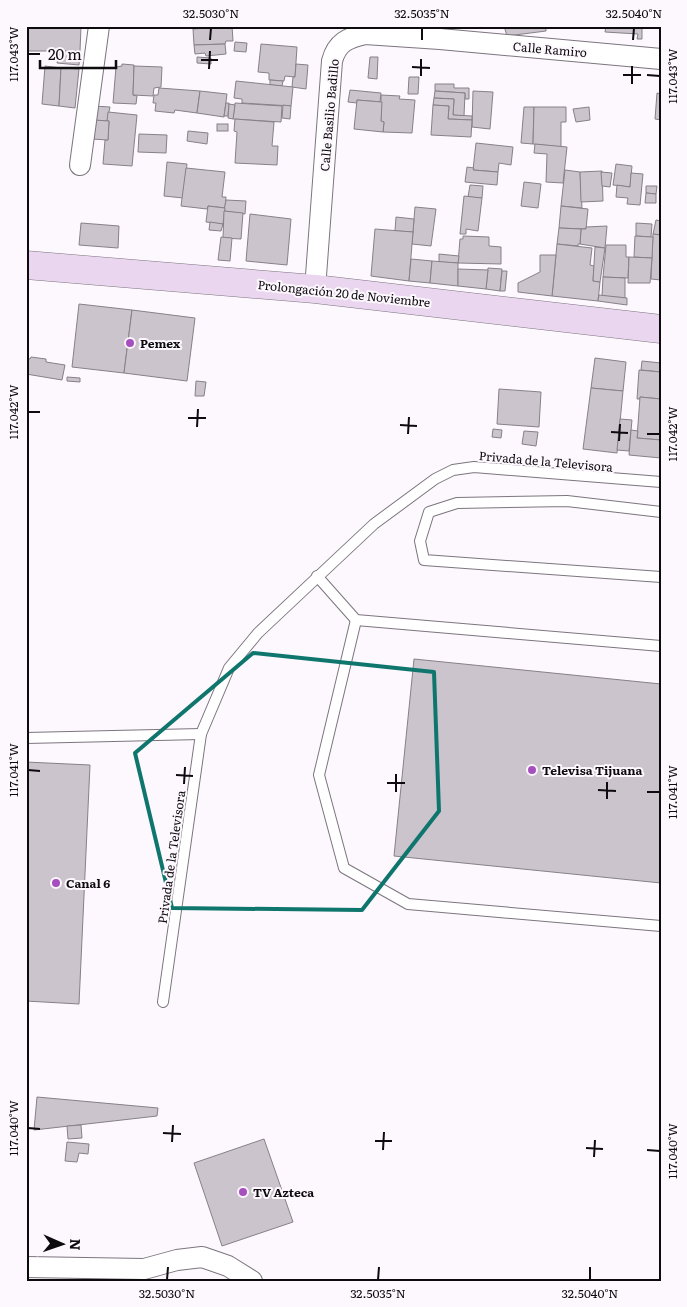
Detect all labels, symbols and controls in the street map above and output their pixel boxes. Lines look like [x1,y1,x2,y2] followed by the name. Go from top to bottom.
[183,4,239,22] text: 32.5030°N
[394,4,450,22] text: 32.5035°N
[606,4,662,22] text: 32.5040°N
[4,26,22,82] text: 117.043°W
[512,37,588,61] street label: Calle Ramiro
[40,38,116,70] scale bar
[48,42,82,65] text: 20 m
[663,48,681,104] text: 117.043°W
[315,58,343,172] street label: Calle Basilio Badillo
[257,275,431,311] street label: Prolongación 20 de Noviembre
[140,334,181,352] place label: Pemex
[124,337,136,349] marker: Pemex
[4,385,22,439] text: 117.042°W
[663,407,681,461] text: 117.042°W
[478,446,614,476] street label: Privada de la Televisora
[4,743,22,797] text: 117.041°W
[542,761,643,779] place label: Televisa Tijuana
[526,764,538,776] marker: Televisa Tijuana
[663,765,681,819] text: 117.041°W
[153,789,189,925] street label: Privada de la Televisora
[66,874,110,892] place label: Canal 6
[50,877,62,889] marker: Canal 6
[4,1100,22,1156] text: 117.040°W
[663,1123,681,1179] text: 117.040°W
[253,1183,314,1201] place label: TV Azteca
[237,1186,249,1198] marker: TV Azteca
[38,1220,88,1270] north arrow
[66,1238,86,1251] text: N
[139,1284,195,1302] text: 32.5030°N
[350,1284,406,1302] text: 32.5035°N
[562,1284,618,1302] text: 32.5040°N

